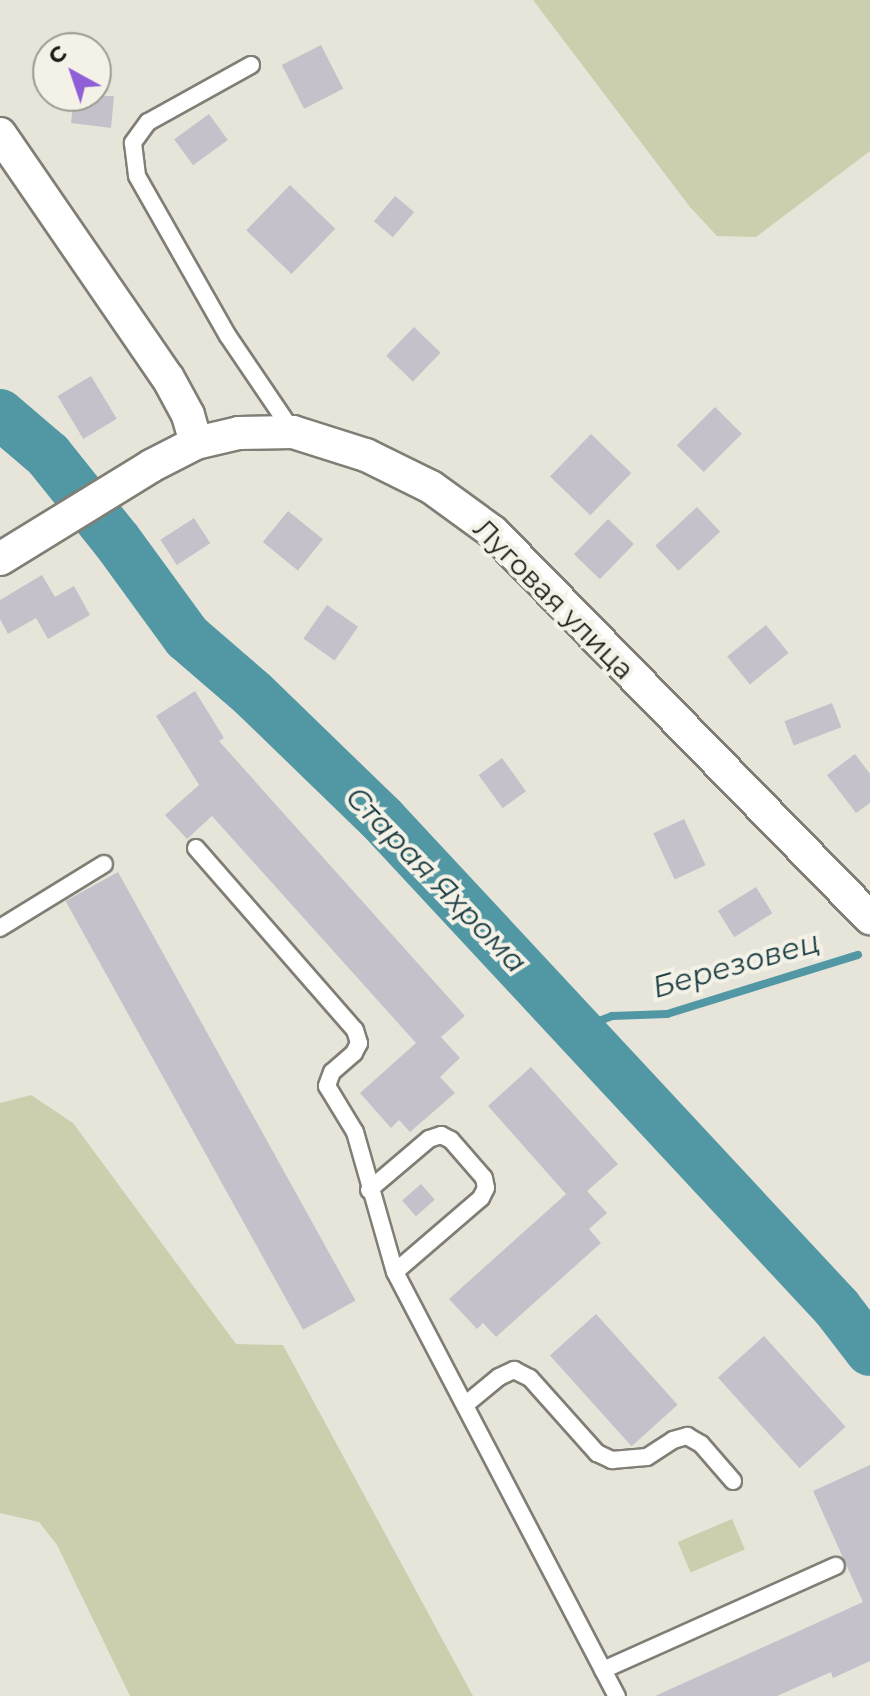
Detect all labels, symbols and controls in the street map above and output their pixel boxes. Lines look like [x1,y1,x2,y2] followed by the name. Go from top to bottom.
[32,32,112,112] north arrow
[43,39,72,70] text: С
[467,512,641,686] street label: Луговая улица
[338,779,534,981] water label: Старая Яхрома
[648,924,824,1006] water label: Березовец

